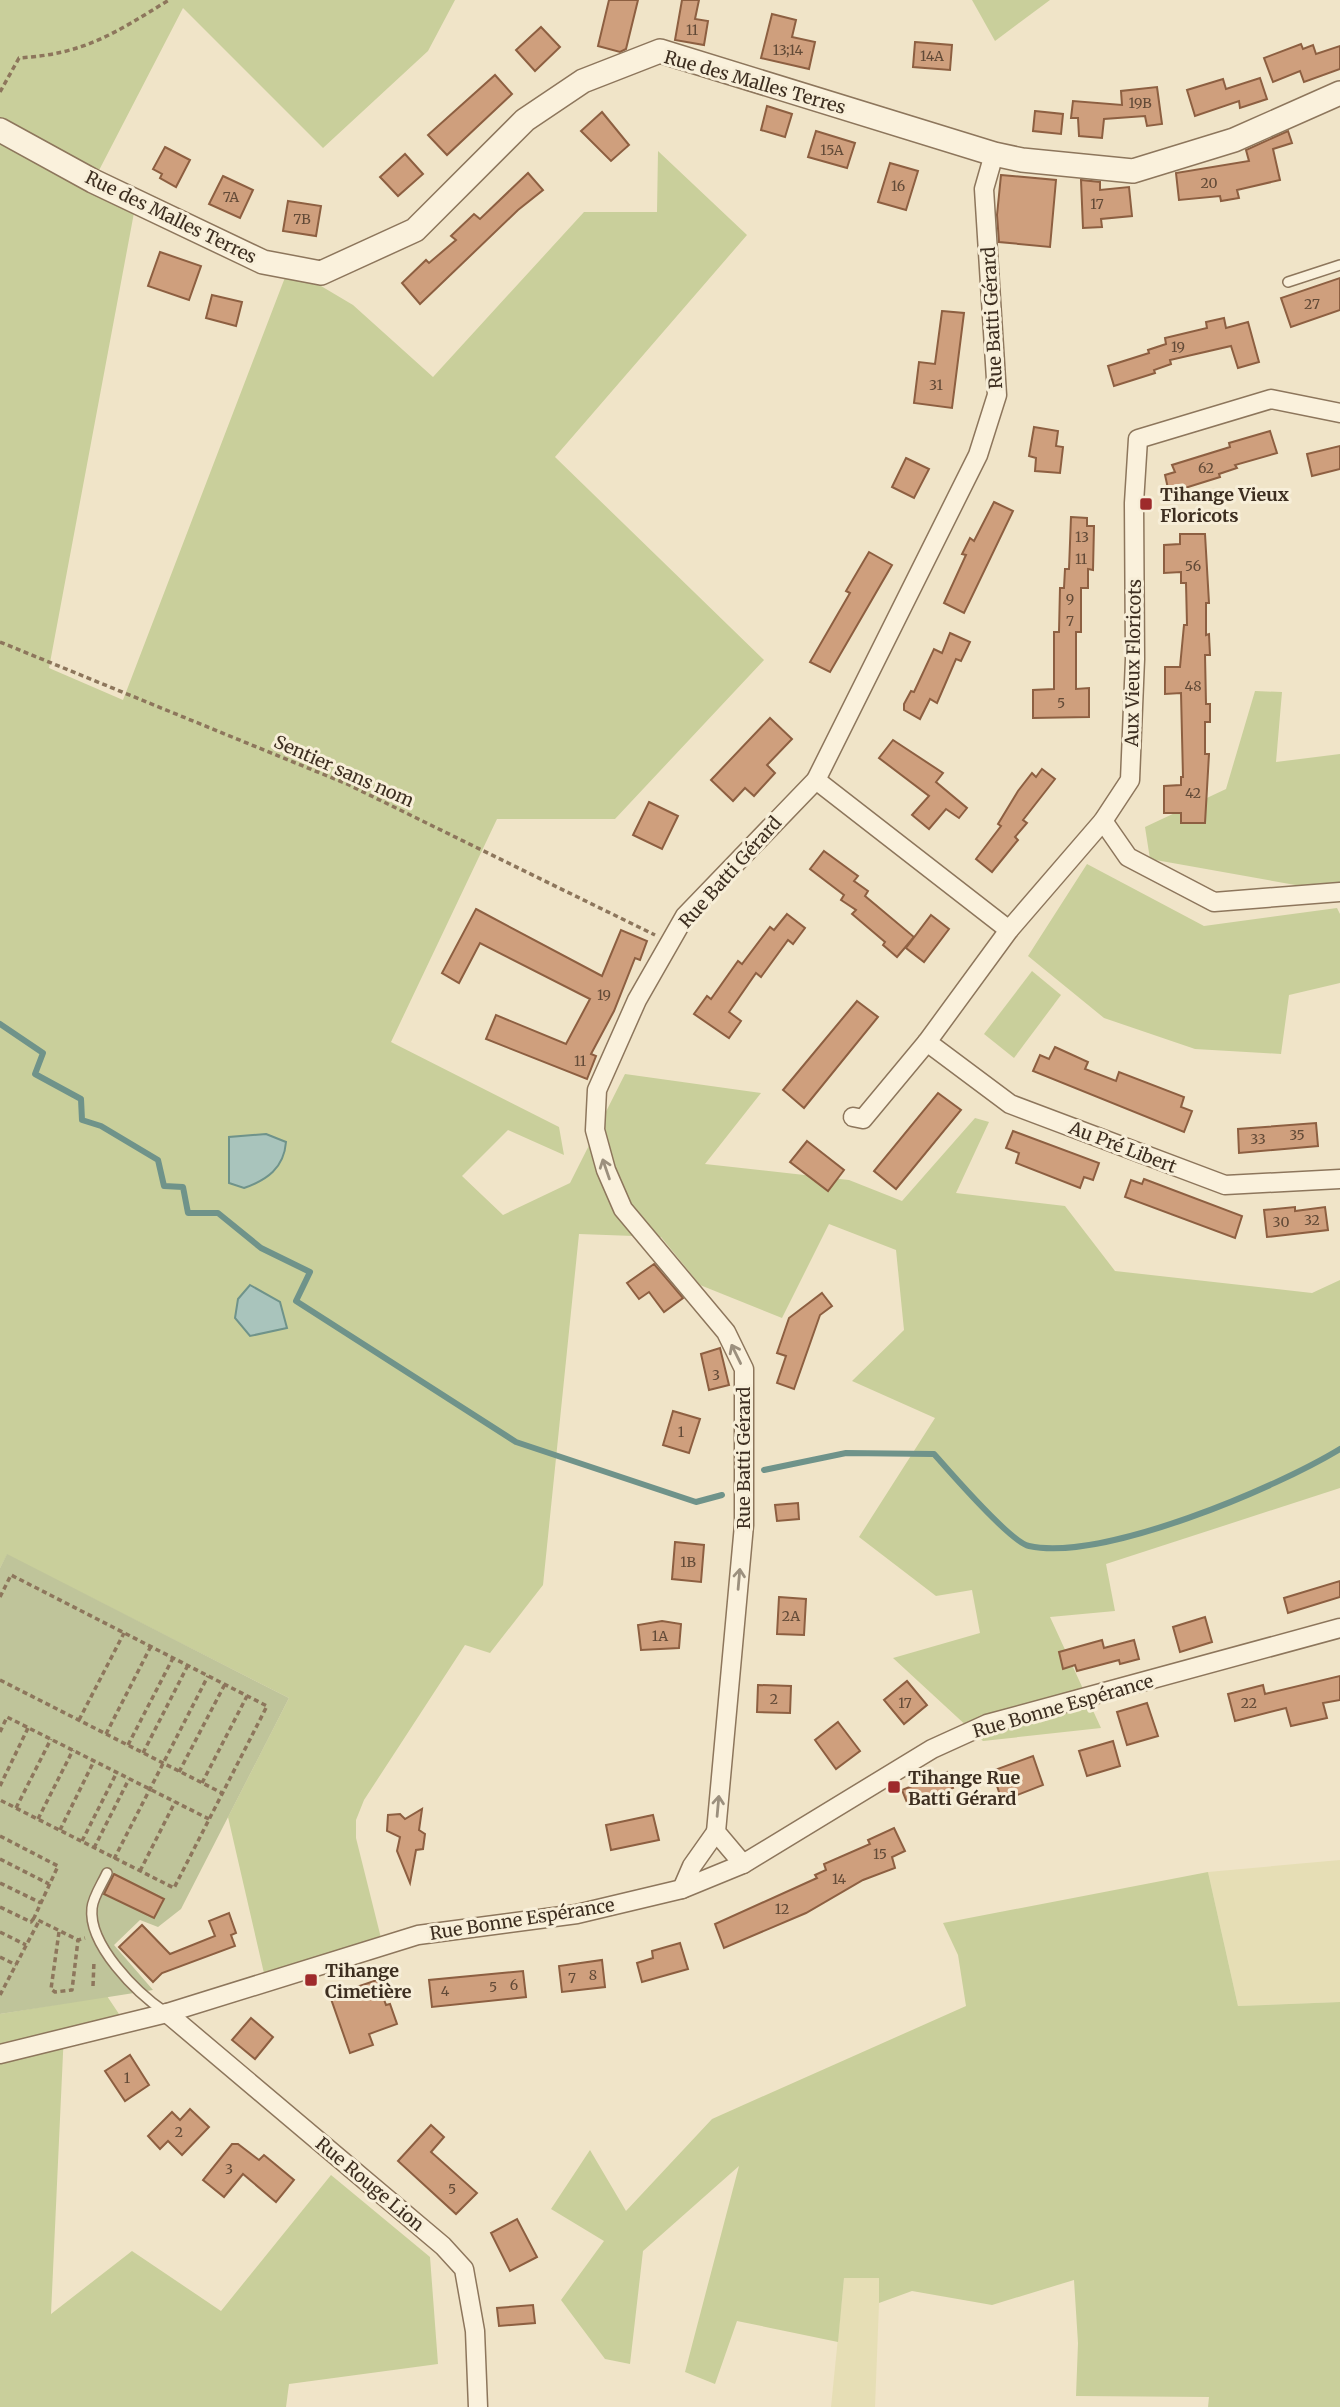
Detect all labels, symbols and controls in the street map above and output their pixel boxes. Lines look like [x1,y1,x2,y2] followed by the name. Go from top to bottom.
[686,21,698,39] house number: 11
[773,41,804,59] house number: 13;14
[662,45,849,119] street label: Rue des Malles Terres
[920,47,944,65] house number: 14A
[1128,94,1152,112] house number: 19B
[820,141,844,159] house number: 15A
[82,166,261,269] street label: Rue des Malles Terres
[1200,174,1218,192] house number: 20
[891,177,905,195] house number: 16
[223,188,239,206] house number: 7A
[1090,195,1104,213] house number: 17
[293,210,311,228] house number: 7B
[977,246,1007,390] street label: Rue Batti Gérard
[1304,295,1320,313] house number: 27
[1171,338,1185,356] house number: 19
[929,376,943,394] house number: 31
[1198,459,1214,477] house number: 62
[1160,483,1289,527] place label: Tihange Vieux Floricots
[1138,496,1154,512] marker: Tihange Vieux Floricots
[1075,528,1089,546] house number: 13
[1075,550,1087,568] house number: 11
[1185,557,1201,575] house number: 56
[1120,579,1146,748] street label: Aux Vieux Floricots
[1066,590,1074,608] house number: 9
[1066,612,1074,630] house number: 7
[1185,677,1201,695] house number: 48
[1057,694,1065,712] house number: 5
[270,730,418,812] street label: Sentier sans nom
[1185,784,1201,802] house number: 42
[674,811,786,933] street label: Rue Batti Gérard
[597,986,611,1004] house number: 19
[574,1052,586,1070] house number: 11
[1065,1116,1180,1178] street label: Au Pré Libert
[1289,1126,1305,1144] house number: 35
[1250,1130,1266,1148] house number: 33
[599,1159,611,1181] one-way arrow
[1304,1211,1320,1229] house number: 32
[1273,1213,1289,1231] house number: 30
[729,1344,743,1365] one-way arrow
[712,1366,720,1384] house number: 3
[732,1387,755,1529] street label: Rue Batti Gérard
[678,1423,684,1441] house number: 1
[680,1553,696,1571] house number: 1B
[733,1569,746,1591] one-way arrow
[782,1607,800,1625] house number: 2A
[652,1627,668,1645] house number: 1A
[970,1669,1156,1743] street label: Rue Bonne Espérance
[770,1690,778,1708] house number: 2
[898,1694,912,1712] house number: 17
[1241,1694,1257,1712] house number: 22
[908,1766,1020,1810] place label: Tihange Rue Batti Gérard
[886,1779,902,1795] marker: Tihange Rue Batti Gérard
[712,1795,725,1818] one-way arrow
[873,1845,887,1863] house number: 15
[832,1870,846,1888] house number: 14
[428,1893,616,1945] street label: Rue Bonne Espérance
[775,1900,789,1918] house number: 12
[325,1959,412,2003] place label: Tihange Cimetière
[589,1966,597,1984] house number: 8
[568,1969,576,1987] house number: 7
[303,1972,319,1988] marker: Tihange Cimetière
[510,1976,518,1994] house number: 6
[489,1978,497,1996] house number: 5
[441,1982,450,2000] house number: 4
[124,2069,130,2087] house number: 1
[175,2123,183,2141] house number: 2
[311,2132,429,2236] street label: Rue Rouge Lion
[225,2160,233,2178] house number: 3
[448,2180,456,2198] house number: 5

